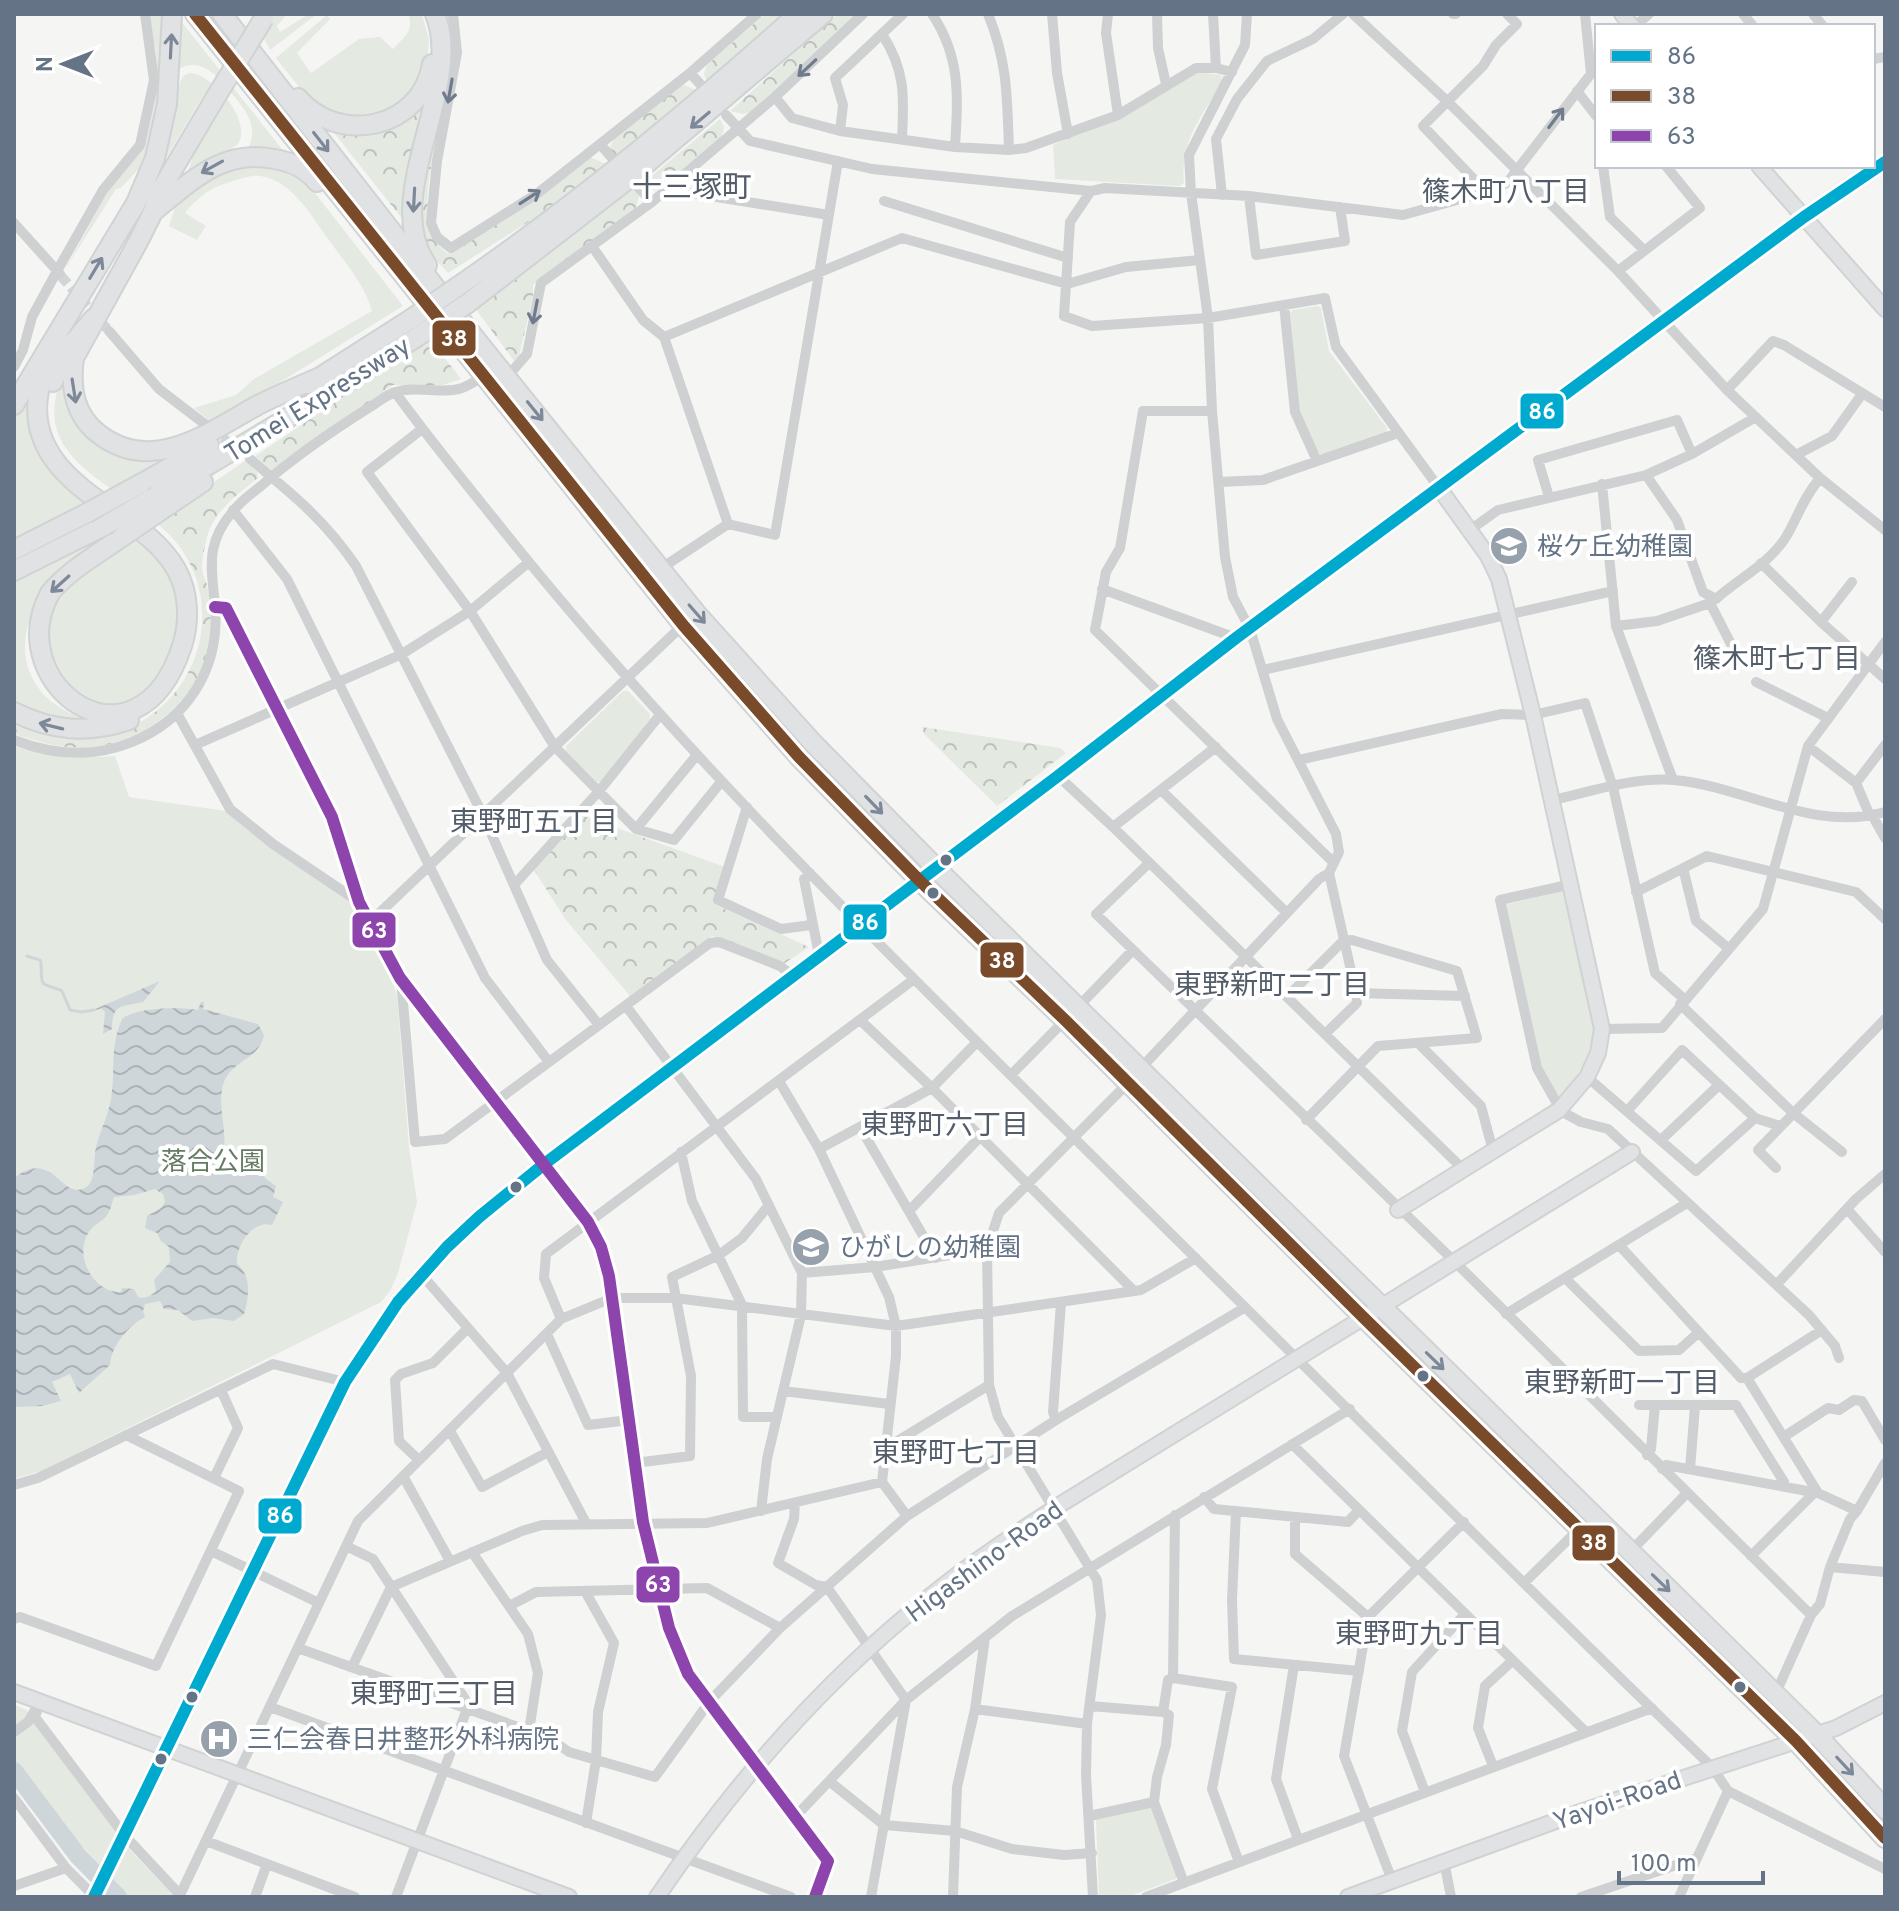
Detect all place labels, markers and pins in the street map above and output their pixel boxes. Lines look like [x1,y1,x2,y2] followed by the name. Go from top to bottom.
[1488,525,1530,567] school or university icon: 桜ケ丘幼稚園
[1537,532,1693,565] place label: 桜ケ丘幼稚園
[938,852,954,868] unlabelled marker
[925,885,941,901] unlabelled marker
[508,1179,524,1195] unlabelled marker
[790,1226,832,1268] school or university icon: ひがしの幼稚園
[839,1233,1021,1266] place label: ひがしの幼稚園
[1415,1368,1431,1384] unlabelled marker
[1732,1679,1748,1695] unlabelled marker
[184,1689,200,1705] unlabelled marker
[198,1718,240,1760] hospital icon: 三仁会春日井整形外科病院
[247,1725,559,1758] place label: 三仁会春日井整形外科病院
[153,1751,169,1767] unlabelled marker

